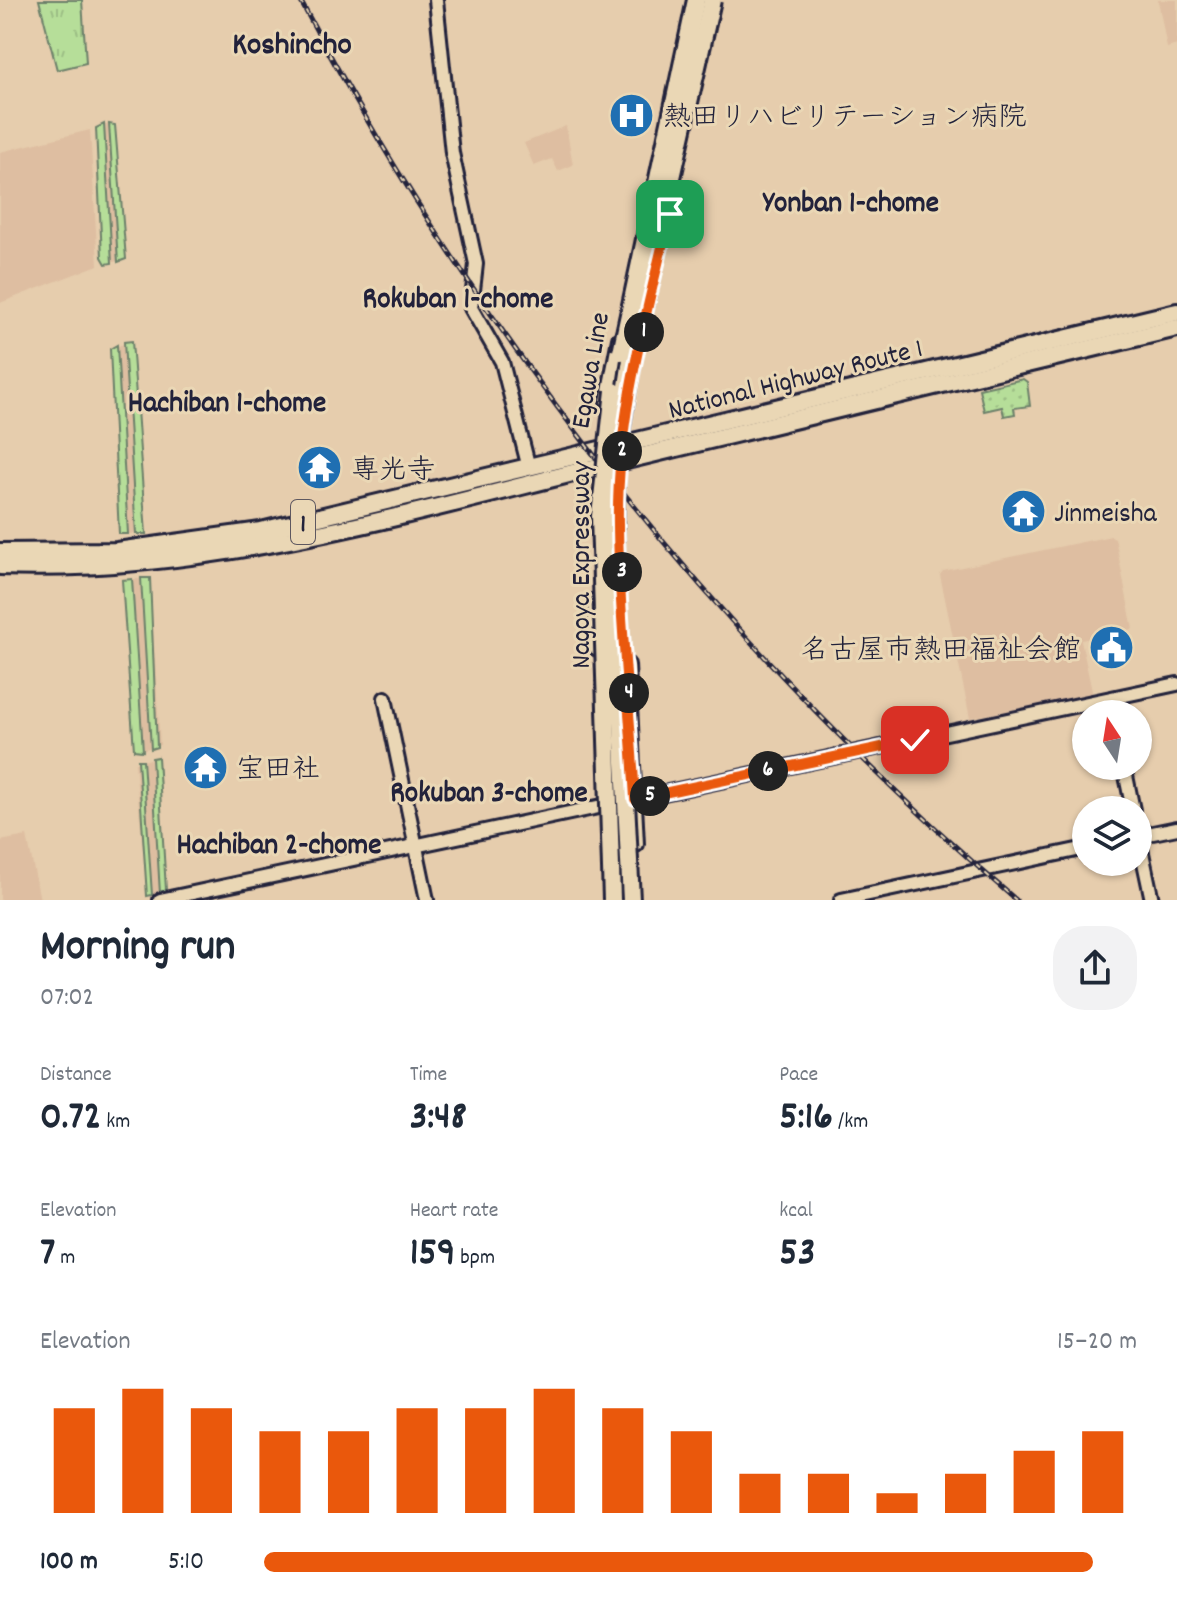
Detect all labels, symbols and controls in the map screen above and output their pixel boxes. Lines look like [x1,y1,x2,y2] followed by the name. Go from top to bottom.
[232,24,352,70] district label: Koshincho
[608,91,656,139] hospital icon: 熱田リハビリテーション病院
[663,100,1026,140] place label: 熱田リハビリテーション病院
[636,180,704,248] pin
[762,184,939,227] district label: Yonban 1-chome
[648,192,692,236] icon: arrive
[363,280,553,323] district label: Rokuban 1-chome
[563,310,623,432] street label: Egawa Line
[624,312,664,352] pin: 1
[642,316,646,347] text: 1
[665,331,928,433] street label: National Highway Route 1
[128,384,326,427] district label: Hachiban 1-chome
[602,431,642,471] pin: 2
[617,435,627,466] text: 2
[296,444,344,492] temple icon: 専光寺
[351,453,435,493] place label: 専光寺
[564,461,604,669] street label: Nagoya Expressway
[999,487,1047,535] temple icon: Jinmeisha
[1054,496,1158,536] place label: Jinmeisha
[291,500,315,544] road number: 1
[602,552,642,592] pin: 3
[617,556,627,587] text: 3
[1088,624,1136,672] public building icon: 名古屋市熱田福祉会館
[801,633,1081,673] place label: 名古屋市熱田福祉会館
[609,673,649,713] pin: 4
[624,677,634,708] text: 4
[1072,700,1152,780] north arrow
[1072,700,1152,876] map controls
[881,706,949,774] pin
[893,718,937,762] icon: check
[181,743,229,791] temple icon: 宝田社
[748,751,788,791] pin: 6
[236,752,320,792] place label: 宝田社
[763,755,773,786] text: 6
[390,774,588,817] district label: Rokuban 3-chome
[630,776,670,816] pin: 5
[645,780,655,811] text: 5
[1072,796,1152,876] button: layers
[177,826,381,869] district label: Hachiban 2-chome
[40,918,235,981] text: Morning run
[1053,926,1137,1010] button: share
[40,980,94,1017] text: 07:02
[40,1060,112,1091] text: Distance
[410,1060,447,1091] text: Time
[779,1060,818,1091] text: Pace
[40,1091,101,1148] text: 0.72
[410,1091,467,1148] text: 3:48
[779,1091,833,1148] text: 5:16
[101,1107,130,1138] text: km
[833,1107,868,1138] text: /km
[40,1196,117,1227] text: Elevation
[410,1196,499,1227] text: Heart rate
[779,1196,813,1227] text: kcal
[40,1227,55,1284] text: 7
[410,1227,455,1284] text: 159
[779,1227,816,1284] text: 53
[55,1243,75,1274] text: m
[455,1243,495,1274] text: bpm
[40,1324,130,1361] text: Elevation
[1057,1324,1137,1361] text: 15–20 m
[40,1544,98,1581] text: 100 m
[168,1544,204,1581] text: 5:10

